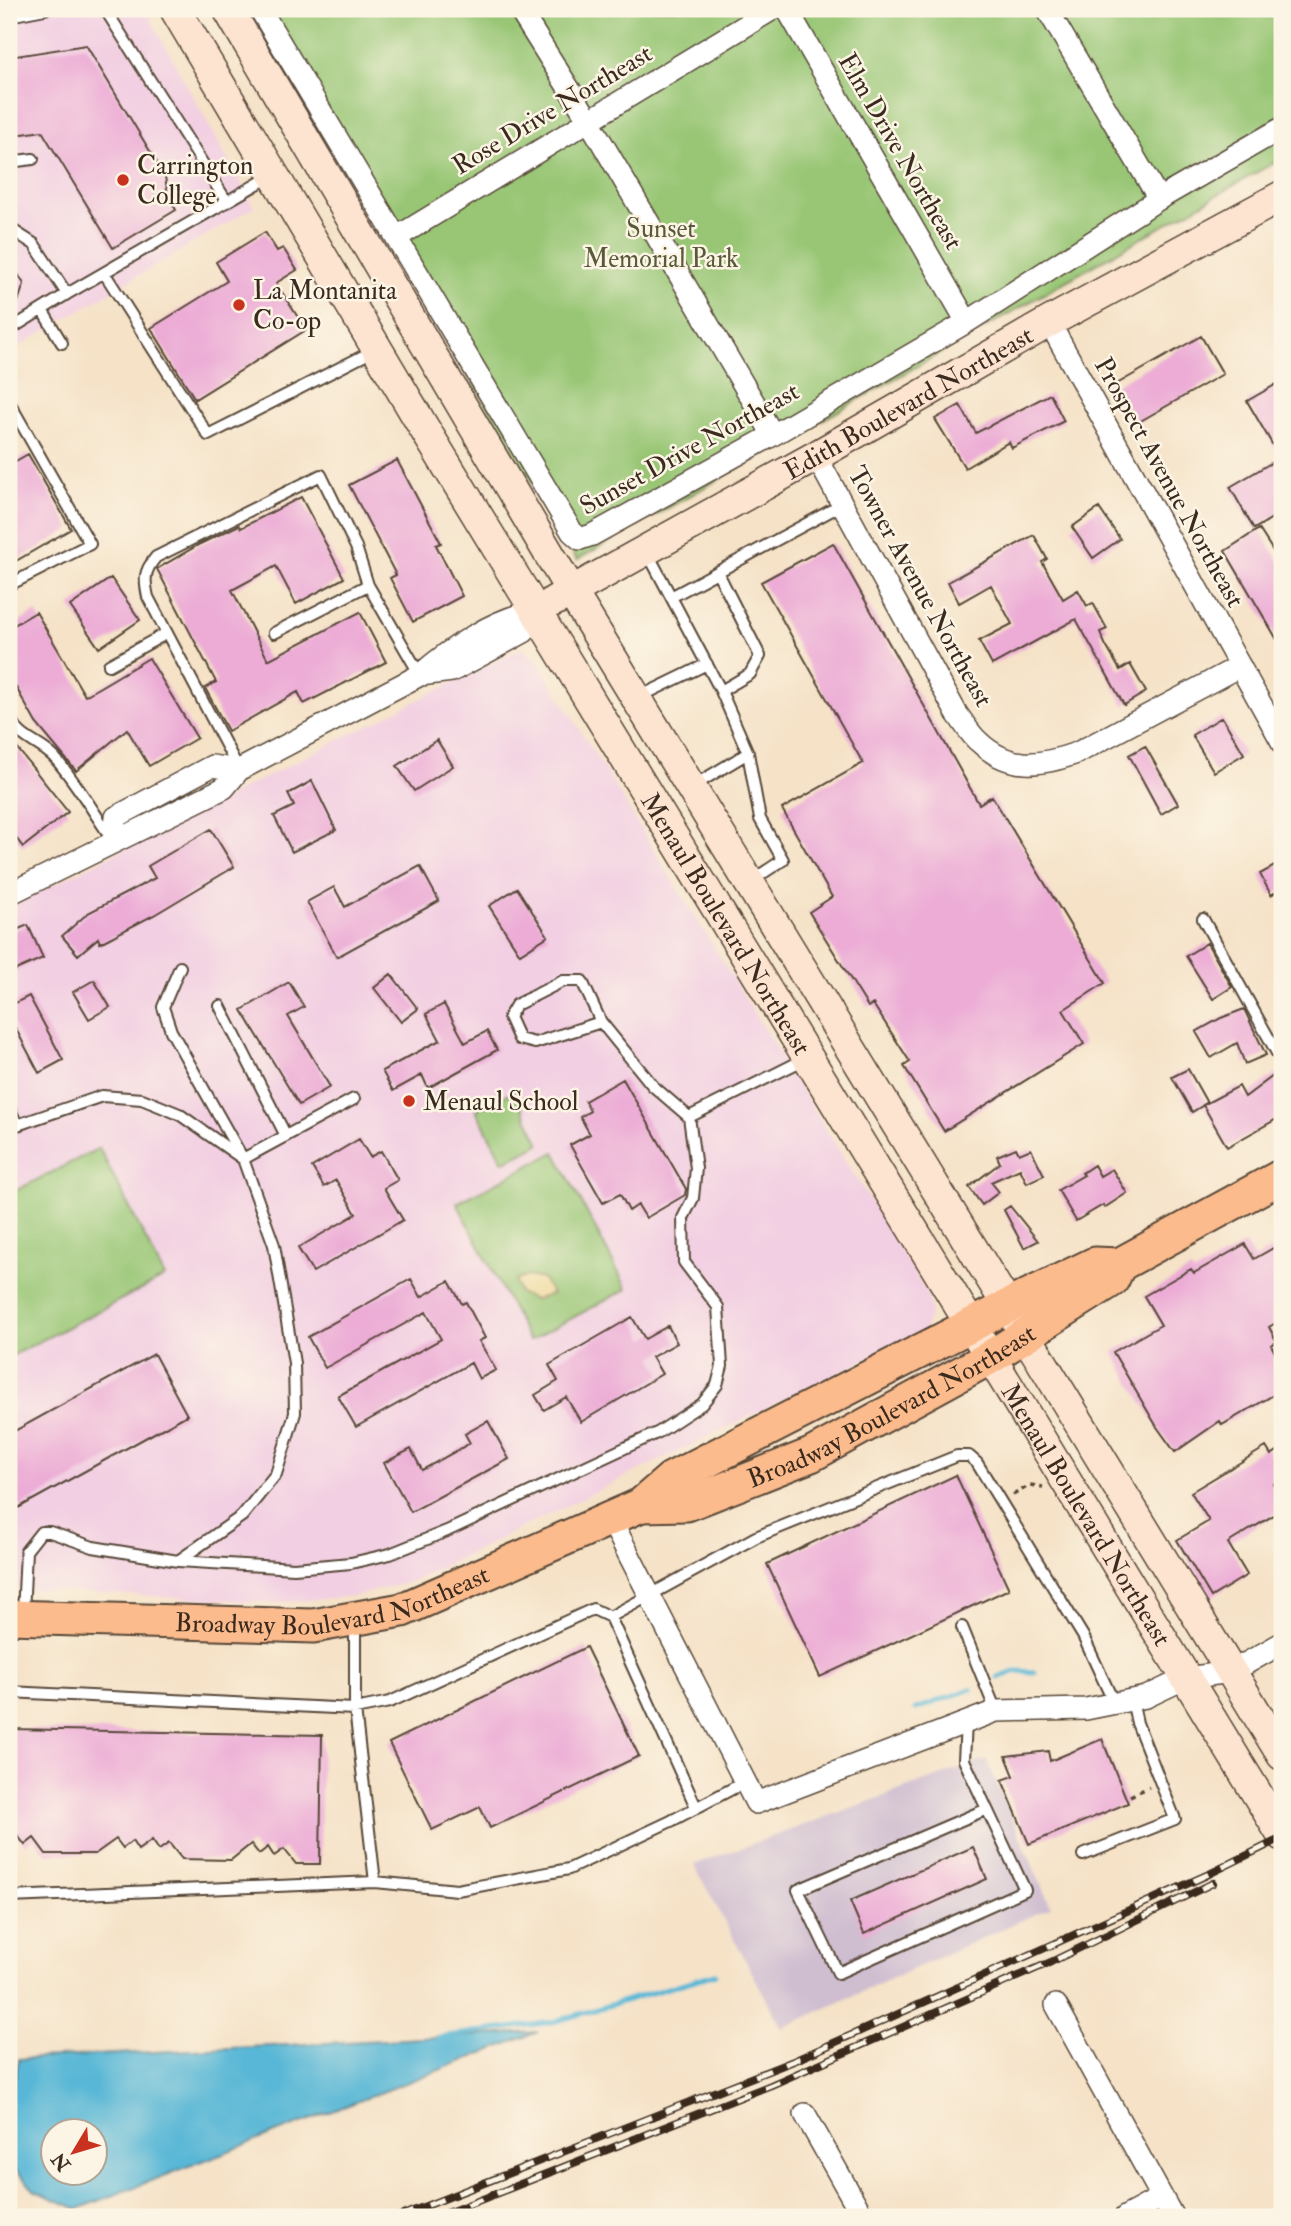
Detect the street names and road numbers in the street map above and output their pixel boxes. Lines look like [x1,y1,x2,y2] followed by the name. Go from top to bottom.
[447,38,658,182] street label: Rose Drive Northeast
[831,47,969,256] street label: Elm Drive Northeast
[779,320,1039,488] street label: Edith Boulevard Northeast
[1086,352,1251,614] street label: Prospect Avenue Northeast
[574,375,805,522] street label: Sunset Drive Northeast
[841,460,1000,712] street label: Towner Avenue Northeast
[633,787,818,1061] street label: Menaul Boulevard Northeast
[743,1318,1042,1496] street label: Broadway Boulevard Northeast
[994,1378,1178,1652] street label: Menaul Boulevard Northeast
[175,1559,494,1643] street label: Broadway Boulevard Northeast

